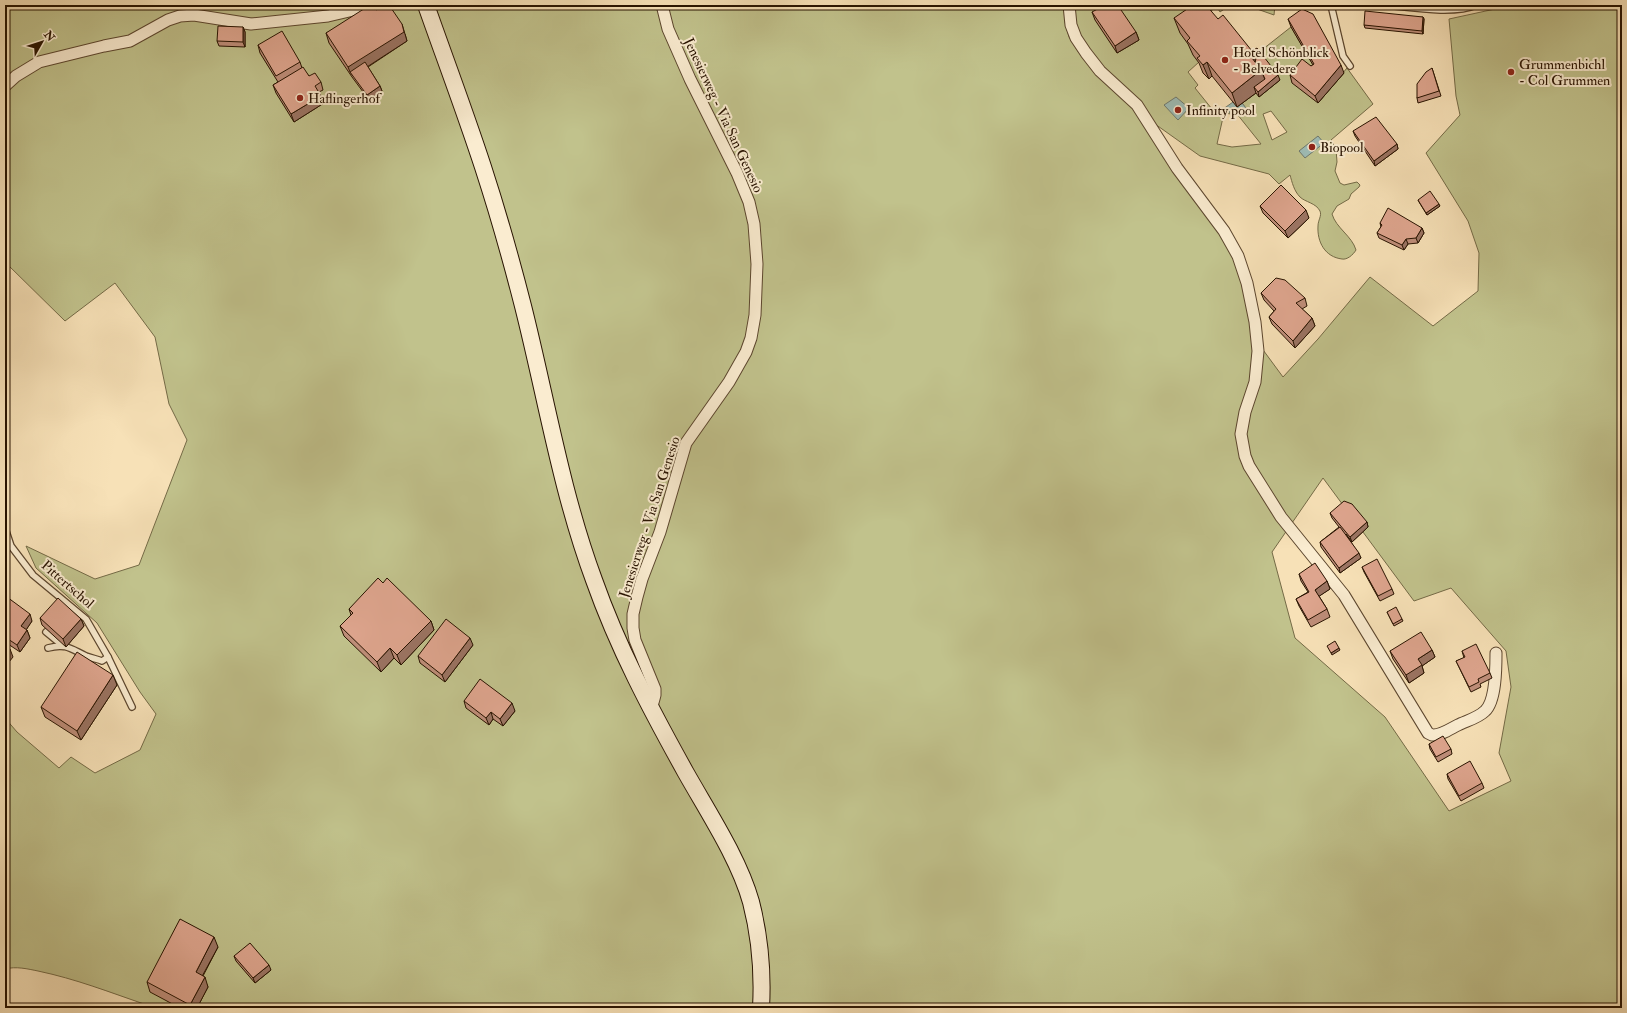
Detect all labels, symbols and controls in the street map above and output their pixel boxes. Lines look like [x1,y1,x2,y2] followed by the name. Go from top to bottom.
[22,22,62,62] north arrow
[41,27,58,45] text: N
[680,34,767,196] street label: Jenesierweg - Via San Genesio
[1233,44,1329,77] place label: Hotel Schönblick - Belvedere
[1220,55,1230,65] marker: Hotel Schönblick - Belvedere
[1519,56,1610,89] place label: Grummenbichl - Col Grummen
[1506,67,1516,77] marker: Grummenbichl - Col Grummen
[308,90,382,107] place label: Haflingerhof
[295,93,305,103] marker: Haflingerhof
[1186,102,1256,120] place label: Infinity pool
[1173,105,1183,115] marker: Infinity pool
[1320,139,1364,157] place label: Biopool
[1307,142,1317,152] marker: Biopool
[615,434,684,601] street label: Jenesierweg - Via San Genesio
[38,557,98,612] street label: Pittertschol

